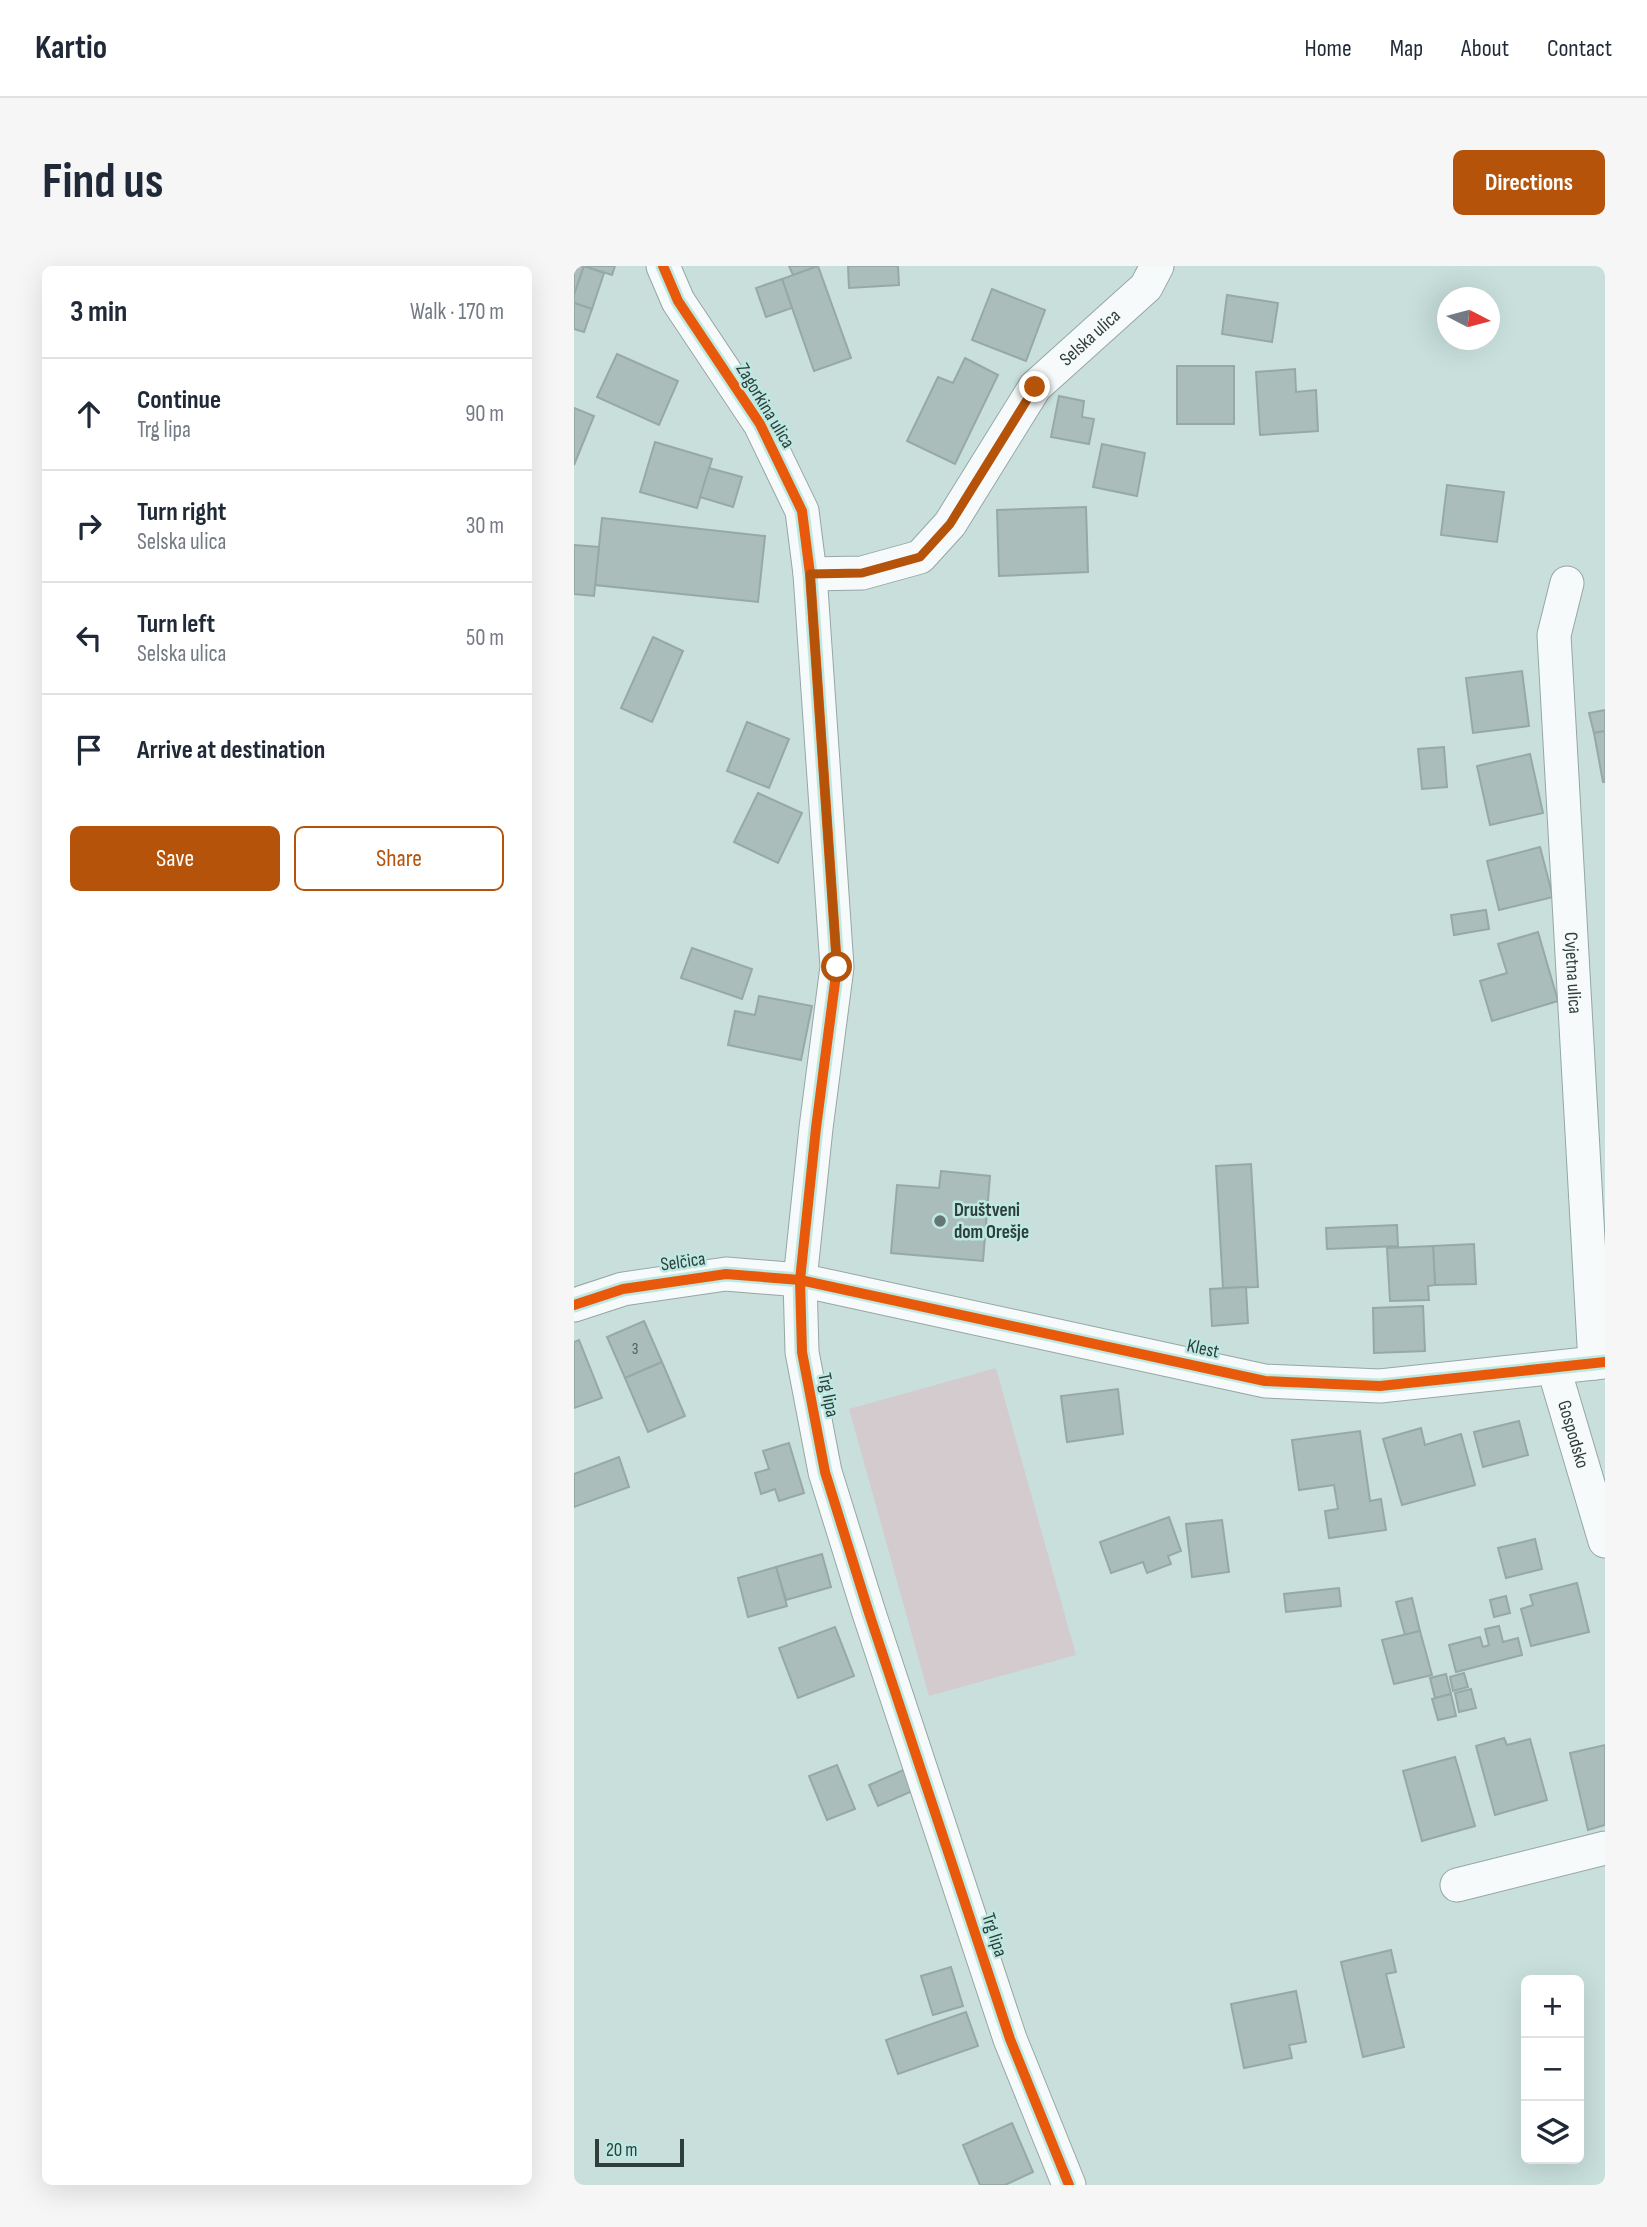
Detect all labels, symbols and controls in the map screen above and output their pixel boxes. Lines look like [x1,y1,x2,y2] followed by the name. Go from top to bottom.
[35,28,107,68] text: Kartio
[1304,34,1352,63] text: Home
[1390,34,1423,63] text: Map
[1461,34,1509,63] text: About
[1547,34,1612,63] text: Contact
[1453,150,1605,215] button: Directions
[42,153,164,212] text: Find us
[1437,287,1500,350] north arrow
[70,294,127,330] text: 3 min
[410,298,504,326] text: Walk · 170 m
[1055,304,1125,371] street label: Selska ulica
[731,359,799,453] street label: Zagorkina ulica
[1019,371,1050,402] route end
[137,385,221,416] text: Continue
[70,395,108,433] icon: ahead
[465,400,504,428] text: 90 m
[137,416,191,444] text: Trg lipa
[137,497,226,528] text: Turn right
[70,507,108,545] icon: right
[466,512,504,540] text: 30 m
[137,528,226,556] text: Selska ulica
[137,609,215,640] text: Turn left
[70,619,108,657] icon: left
[466,624,504,652] text: 50 m
[137,640,226,668] text: Selska ulica
[70,731,108,769] icon: arrive
[137,735,325,766] text: Arrive at destination
[70,826,280,891] button: Save
[294,826,504,891] button: Share
[1559,931,1587,1014] street label: Cvjetna ulica
[821,951,852,982] route start
[954,1199,1029,1244] place label: Društveni dom Orešje
[932,1213,948,1229] marker: Društveni dom Orešje
[659,1247,707,1277] street label: Selčica
[1185,1334,1221,1364] street label: Klest
[632,1340,638,1359] house number: 3
[812,1371,844,1419] street label: Trg lipa
[1552,1398,1594,1471] street label: Gospodsko
[976,1910,1012,1960] street label: Trg lipa
[1521,1975,1584,2164] map controls
[1521,1975,1584,2038] button: +
[1521,2038,1584,2101] button: −
[1521,2101,1584,2164] button: layers
[595,2136,684,2168] scale bar
[606,2139,638,2162] text: 20 m

